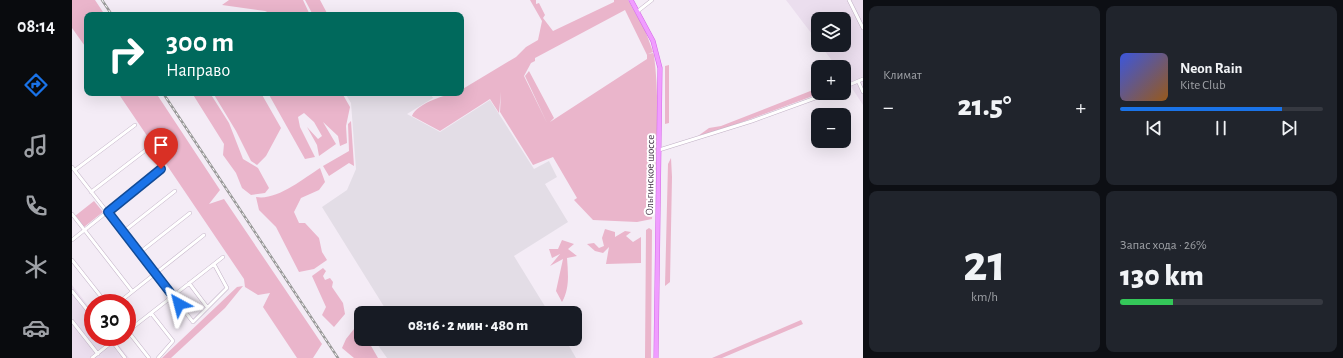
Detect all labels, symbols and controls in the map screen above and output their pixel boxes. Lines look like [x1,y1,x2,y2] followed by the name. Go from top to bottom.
[811,12,851,148] map controls
[811,12,851,52] button: layers
[17,18,55,36] text: 08:14
[100,28,152,80] icon: right
[166,29,234,57] text: 300 m
[811,60,851,100] button: +
[1180,61,1242,76] text: Neon Rain
[166,62,230,80] text: Направо
[883,69,922,82] text: Климат
[22,71,50,99] icon: directions
[1180,79,1226,92] text: Kite Club
[957,91,1012,121] text: 21.5°
[883,96,894,118] text: −
[1075,96,1086,118] text: +
[811,108,851,148] button: −
[1143,117,1165,139] icon: previous
[1210,117,1232,139] icon: pause
[1278,117,1300,139] icon: next
[144,128,178,169] pin
[22,132,50,160] icon: music
[150,134,172,156] icon: arrive
[644,135,656,215] street label: Ольгинское шоссе
[22,192,50,220] icon: phone
[963,238,1006,290] text: 21
[1120,239,1207,252] text: Запас хода · 26%
[22,253,50,281] icon: climate
[1120,261,1204,291] text: 130 km
[158,283,200,325] position arrow
[971,291,998,304] text: km/h
[84,294,136,346] speed limit sign: 30
[22,314,50,342] icon: car
[408,318,528,333] text: 08:16 · 2 мин · 480 m

